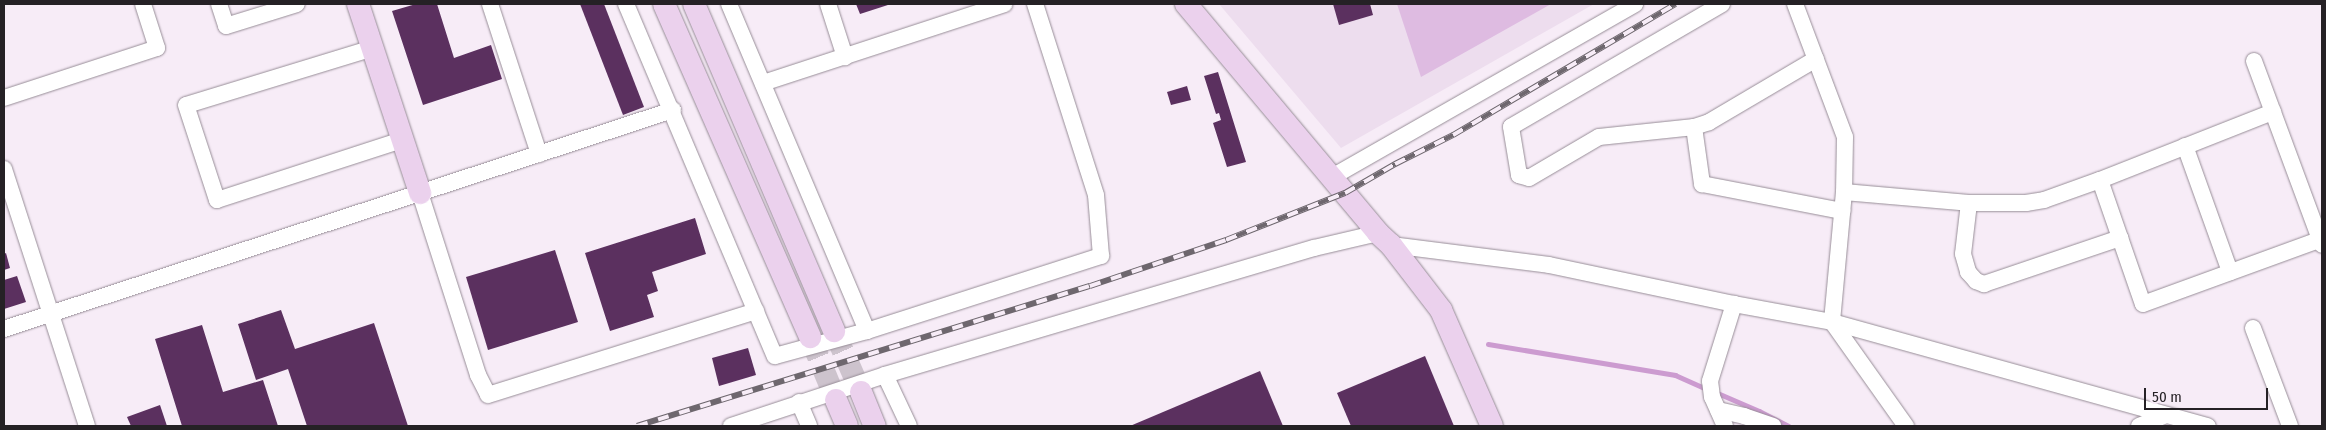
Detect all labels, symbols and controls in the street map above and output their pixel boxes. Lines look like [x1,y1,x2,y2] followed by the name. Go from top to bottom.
[2146,378,2270,410] scale bar
[2152,388,2182,406] text: 50 m

